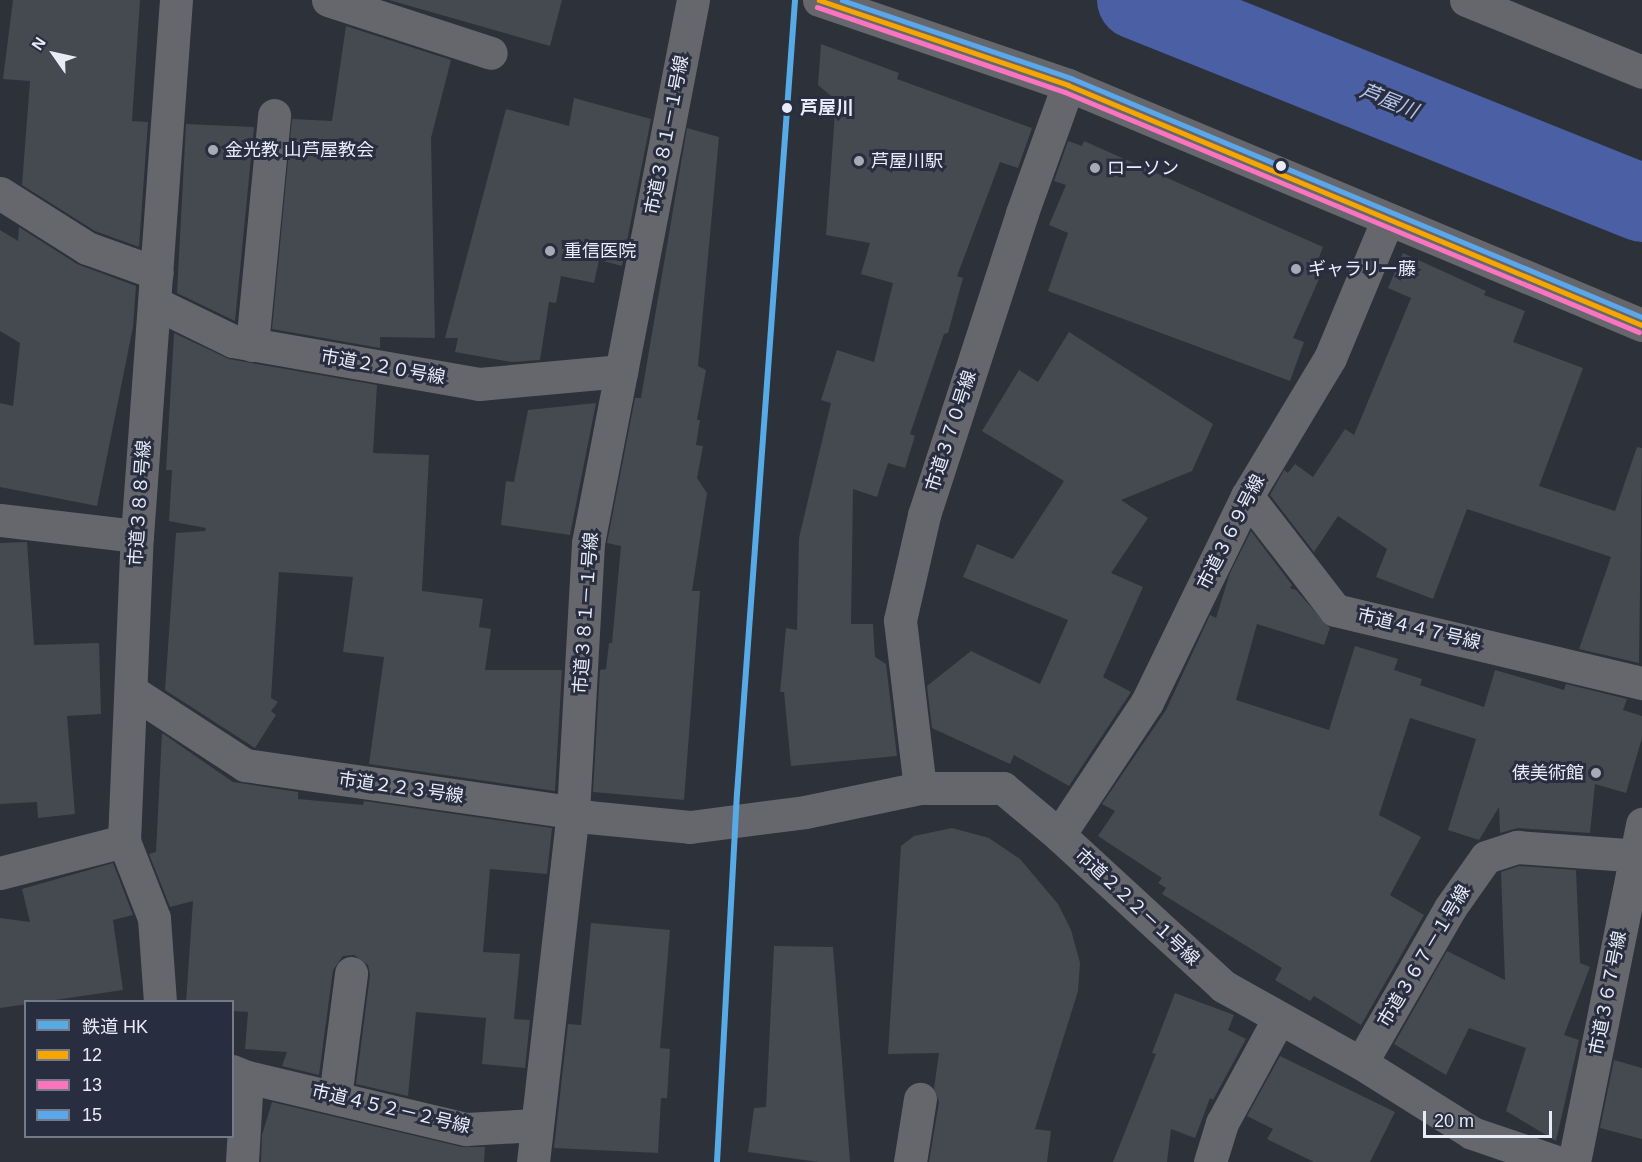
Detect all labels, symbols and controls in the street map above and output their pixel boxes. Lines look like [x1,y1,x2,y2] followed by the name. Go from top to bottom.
[24,24,84,84] north arrow
[28,34,49,53] text: N
[641,53,693,217] street label: 市道３８１－１号線
[1357,79,1421,123] water label: 芦屋川
[800,97,854,119] place label: 芦屋川
[778,99,796,117] marker: 芦屋川
[225,139,374,161] place label: 金光教 山芦屋教会
[206,143,220,157] marker: 金光教 山芦屋教会
[871,150,943,172] place label: 芦屋川駅
[852,154,866,168] marker: 芦屋川駅
[1107,157,1179,179] place label: ローソン
[1275,160,1287,172] unlabelled marker
[1088,161,1102,175] marker: ローソン
[564,240,636,262] place label: 重信医院
[541,242,559,260] marker: 重信医院
[1308,258,1416,280] place label: ギャラリー藤
[1289,262,1303,276] marker: ギャラリー藤
[319,345,447,389] street label: 市道２２０号線
[921,368,981,494] street label: 市道３７０号線
[125,439,155,567] street label: 市道３８８号線
[1193,471,1269,593] street label: 市道３６９号線
[570,531,602,695] street label: 市道３８１－１号線
[1355,604,1483,654] street label: 市道４４７号線
[1512,762,1584,784] place label: 俵美術館
[1589,766,1603,780] marker: 俵美術館
[337,769,465,807] street label: 市道２２３号線
[1070,844,1204,970] street label: 市道２２２－１号線
[1373,881,1475,1031] street label: 市道３６７－１号線
[1585,929,1631,1057] street label: 市道３６７号線
[24,1000,234,1138] legend
[82,1017,148,1037] text: 鉄道 HK
[82,1045,102,1065] text: 12
[82,1075,102,1095] text: 13
[310,1080,472,1138] street label: 市道４５２－２号線
[1426,1099,1555,1137] scale bar
[82,1105,102,1125] text: 15
[1434,1111,1474,1131] text: 20 m

